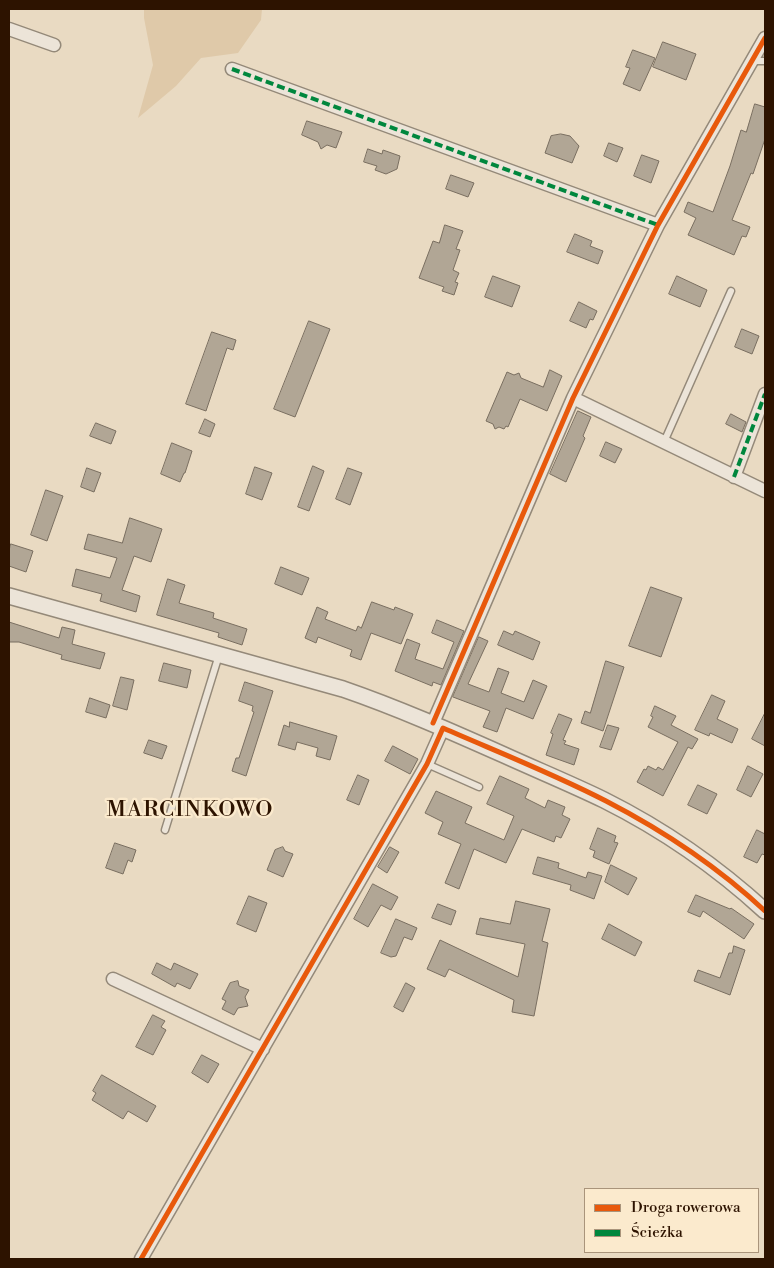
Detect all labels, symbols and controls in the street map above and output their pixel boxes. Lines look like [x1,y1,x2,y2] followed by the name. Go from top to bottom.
[105,798,275,824] district label: MARCINKOWO
[584,1188,759,1253] legend
[631,1198,741,1217] text: Droga rowerowa
[631,1223,683,1242] text: Ścieżka

